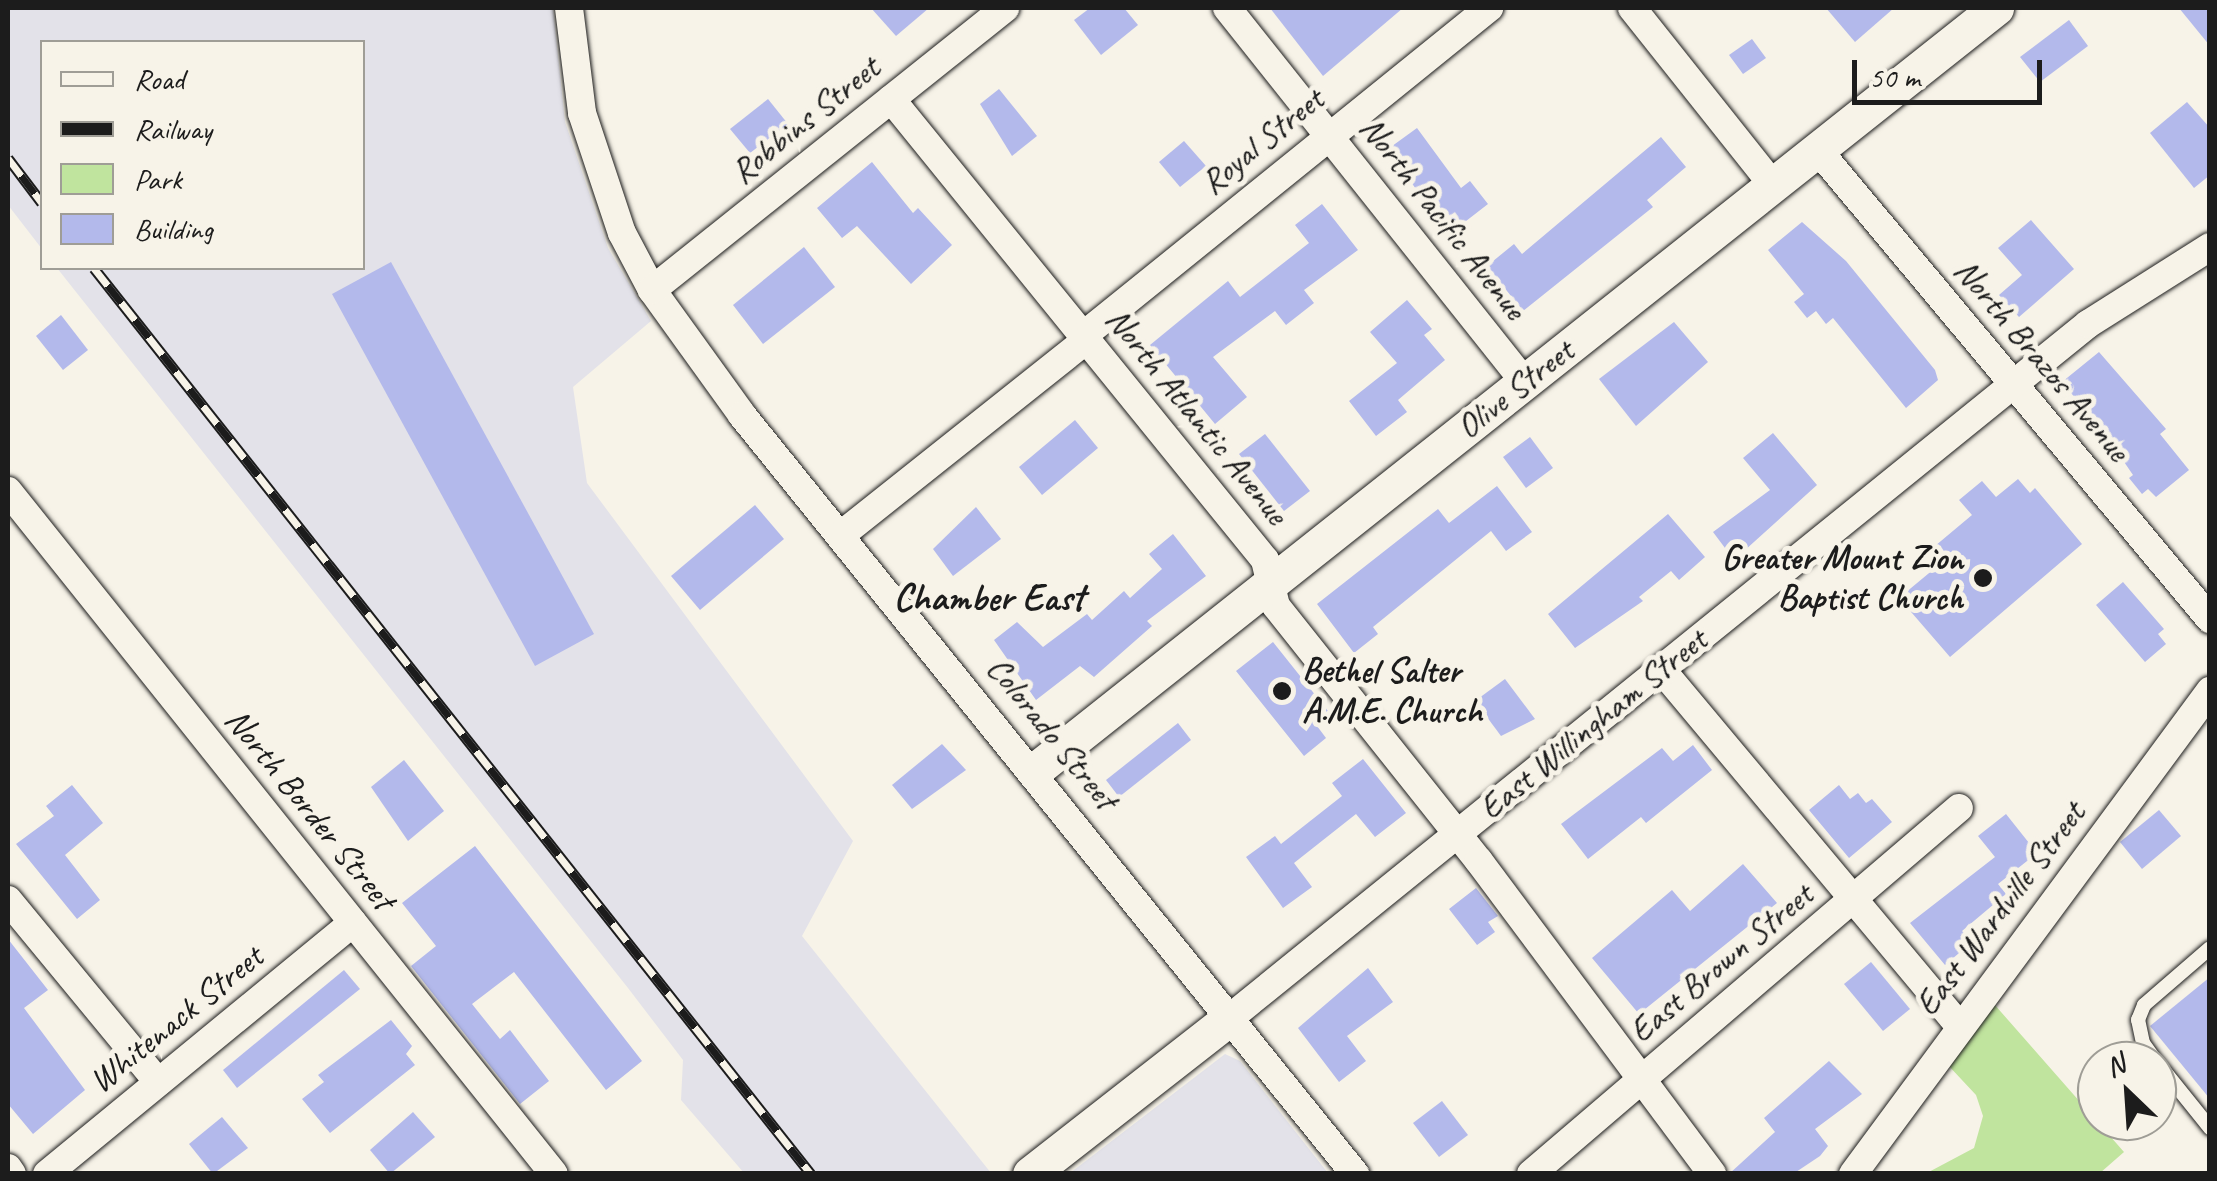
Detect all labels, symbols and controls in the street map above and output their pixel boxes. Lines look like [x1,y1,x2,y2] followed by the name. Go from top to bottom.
[40,40,365,270] legend
[1857,40,2047,102] scale bar
[722,47,888,193] street label: Robbins Street
[1869,58,1920,96] text: 50 m
[134,60,184,98] text: Road
[1192,78,1332,204] street label: Royal Street
[1350,107,1536,329] street label: North Pacific Avenue
[134,110,212,148] text: Railway
[134,160,182,198] text: Park
[134,210,213,248] text: Building
[1945,250,2139,470] street label: North Brazos Avenue
[1097,299,1297,533] street label: North Atlantic Avenue
[1448,330,1582,448] street label: Olive Street
[1722,537,1963,619] place label: Greater Mount Zion Baptist Church
[1972,567,1994,589] marker: Greater Mount Zion Baptist Church
[893,575,1085,621] district label: Chamber East
[1471,620,1715,828] street label: East Willingham Street
[977,648,1127,818] street label: Colorado Street
[1302,650,1482,732] place label: Bethel Salter A.M.E. Church
[1271,680,1293,702] marker: Bethel Salter A.M.E. Church
[216,700,404,918] street label: North Border Street
[1905,793,2095,1025] street label: East Wardville Street
[1620,874,1822,1052] street label: East Brown Street
[80,936,272,1102] street label: Whitenack Street
[2077,1041,2177,1141] north arrow
[2100,1046,2130,1085] text: N

